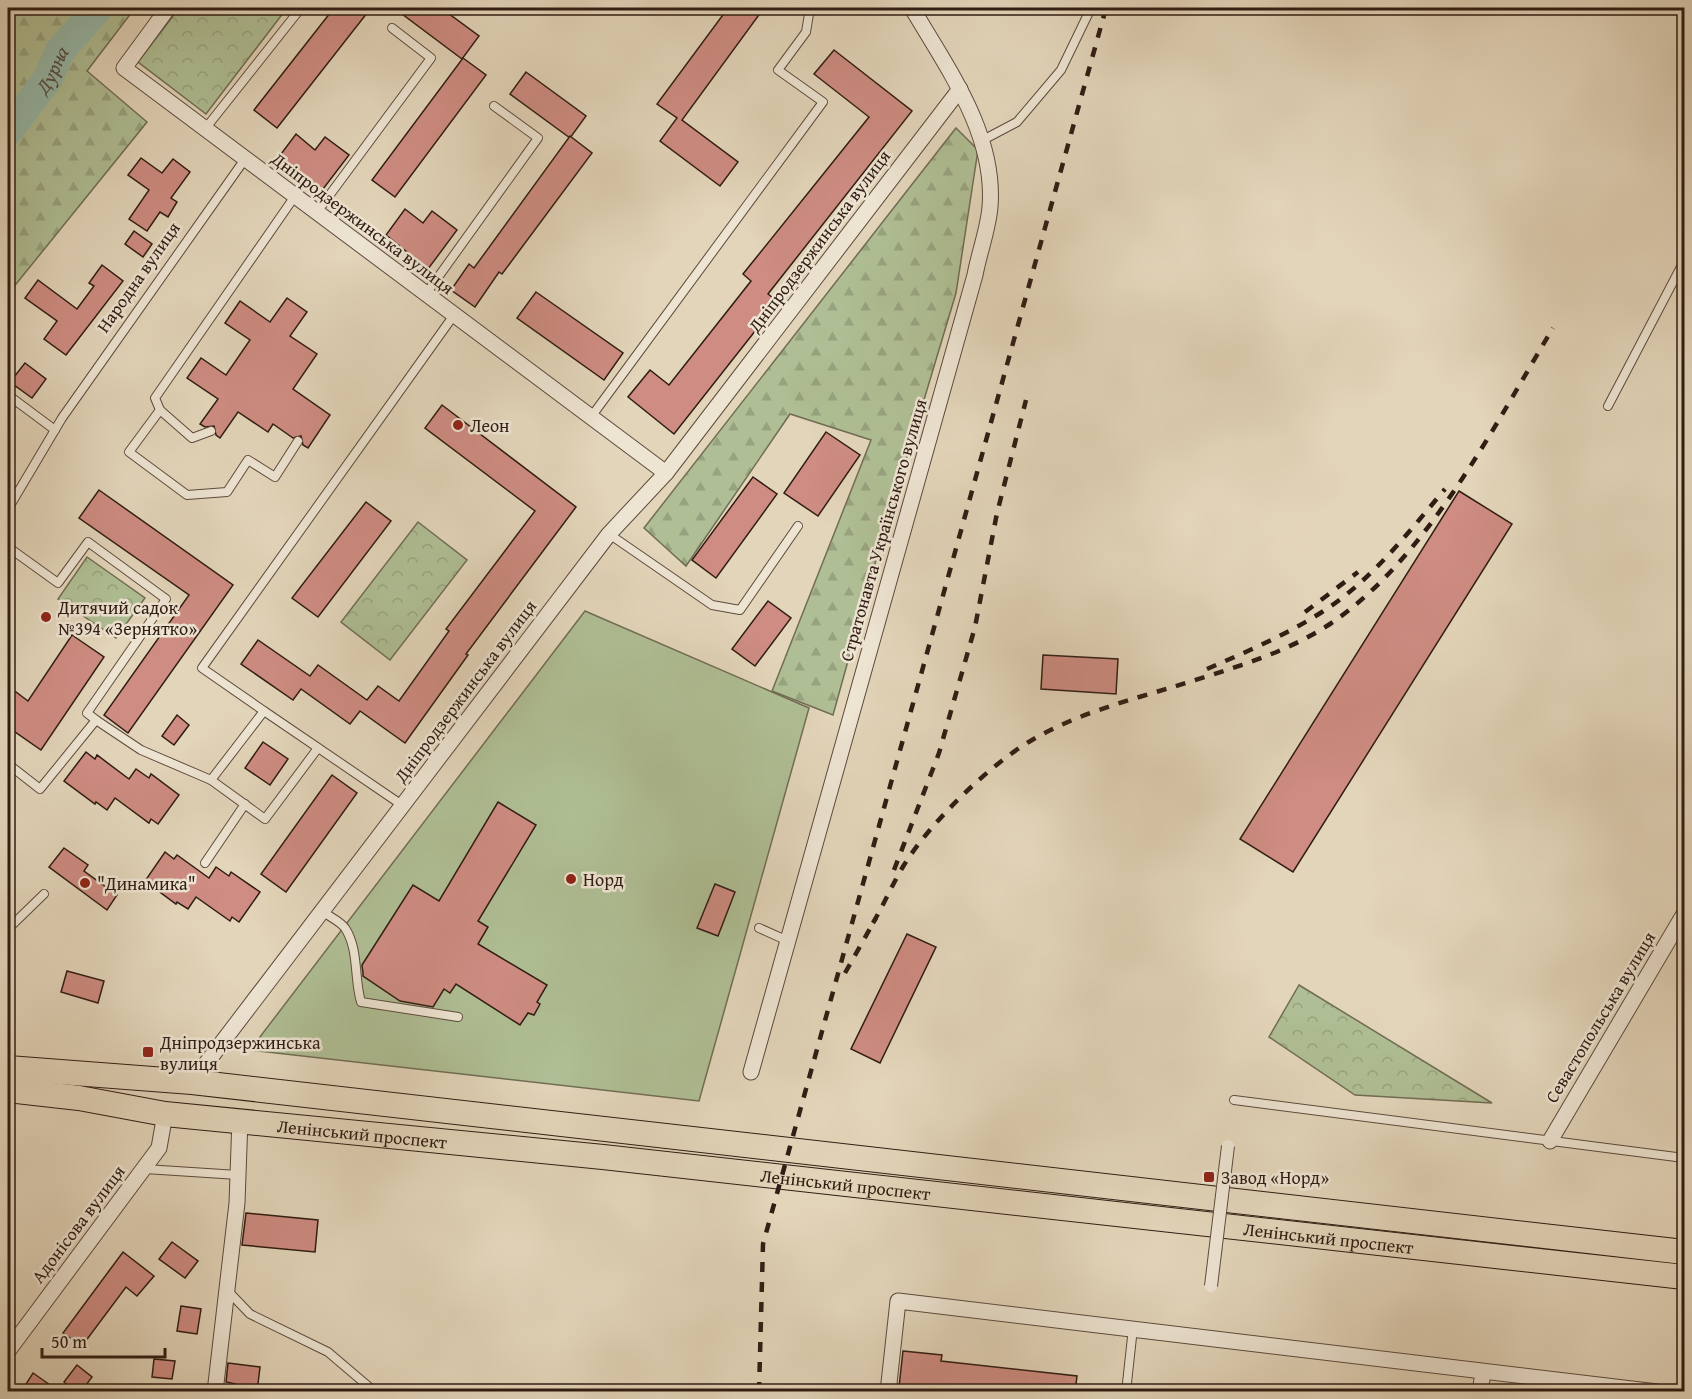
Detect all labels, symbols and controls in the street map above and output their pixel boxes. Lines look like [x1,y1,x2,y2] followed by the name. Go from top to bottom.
[27,37,75,100] water label: Дурна
[741,144,897,339] street label: Дніпродзержинська вулиця
[265,145,460,301] street label: Дніпродзержинська вулиця
[90,216,186,338] street label: Народна вулиця
[833,396,933,664] street label: Стратонавта Українського вулиця
[470,412,510,439] place label: Леон
[451,418,465,432] marker: Леон
[57,594,197,642] place label: Дитячий садок №394 «Зернятко»
[387,594,543,789] street label: Дніпродзержинська вулиця
[39,610,53,624] marker: Дитячий садок №394 «Зернятко»
[583,866,624,893] place label: Норд
[97,870,196,897] place label: "Динамика"
[564,872,578,886] marker: Норд
[78,876,92,890] marker: "Динамика"
[1538,926,1662,1108] street label: Севастопольська вулиця
[159,1029,321,1077] place label: Дніпродзержинська вулиця
[141,1045,155,1059] marker: Дніпродзержинська вулиця
[276,1112,449,1155] street label: Ленінський проспект
[25,1159,131,1289] street label: Адонісова вулиця
[759,1161,932,1207] street label: Ленінський проспект
[1221,1164,1329,1191] place label: Завод «Норд»
[1202,1170,1216,1184] marker: Завод «Норд»
[1242,1215,1415,1260] street label: Ленінський проспект
[42,1321,165,1359] scale bar
[51,1328,87,1355] text: 50 m

